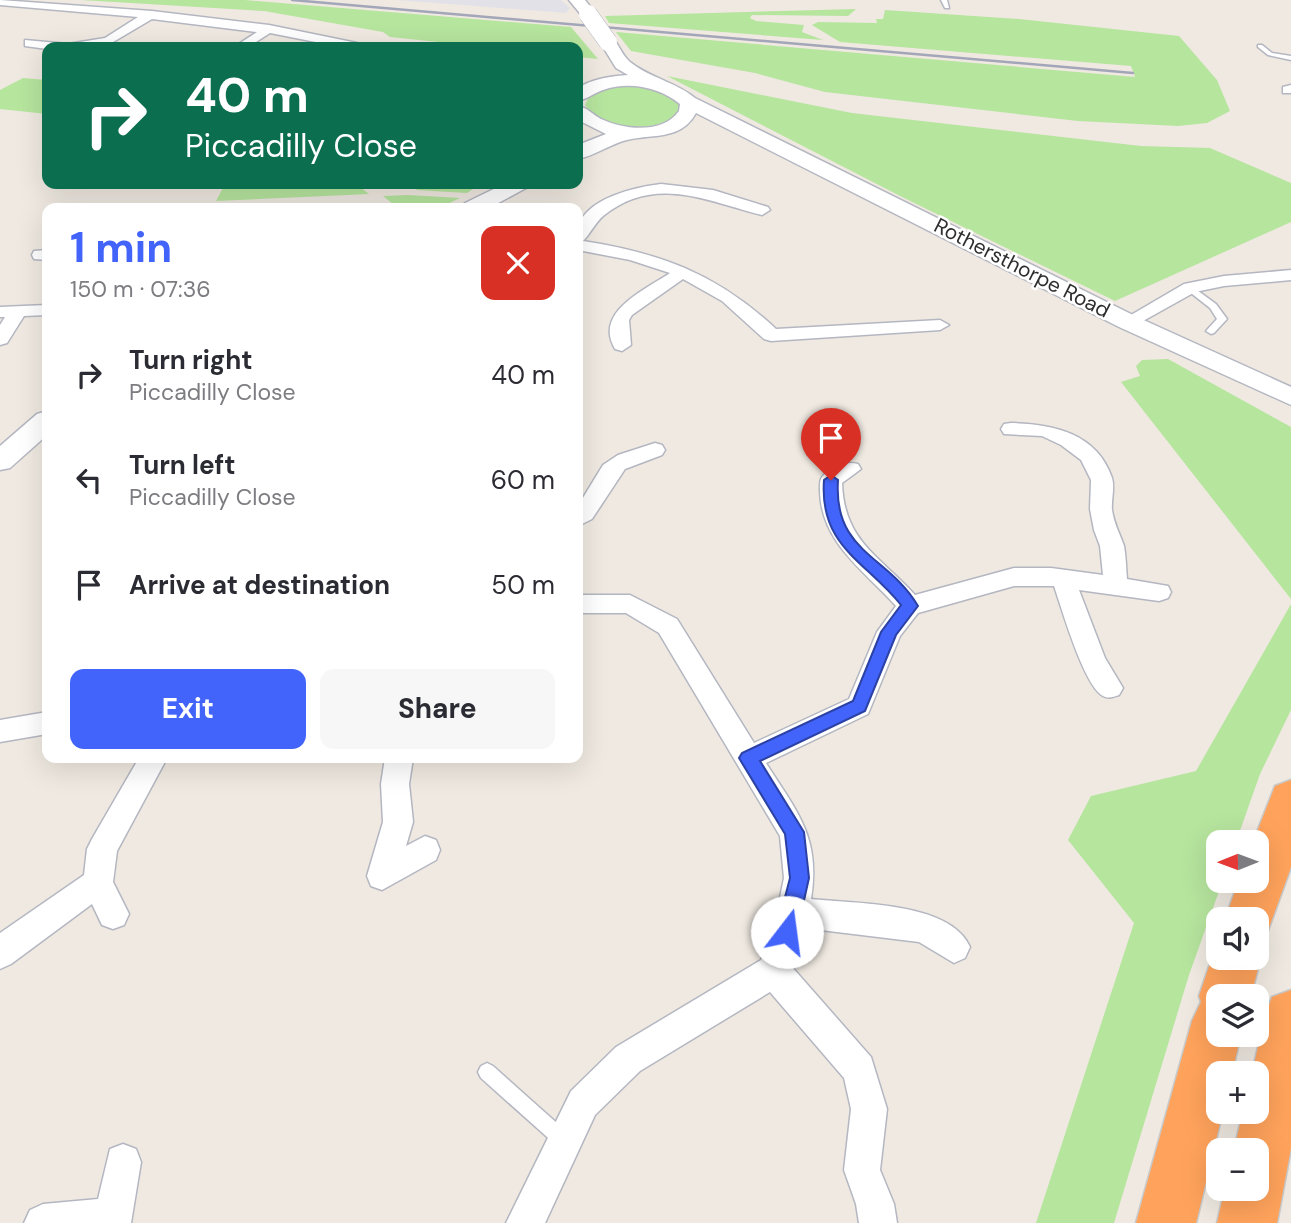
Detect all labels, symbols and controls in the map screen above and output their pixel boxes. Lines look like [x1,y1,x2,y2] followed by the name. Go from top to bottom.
[185,63,309,127] text: 40 m
[70,70,161,161] icon: right
[185,125,417,167] text: Piccadilly Close
[929,211,1115,325] street label: Rothersthorpe Road
[70,220,172,275] text: 1 min
[481,226,555,300] button: close
[70,274,211,304] text: 150 m · 07:36
[129,343,253,377] text: Turn right
[70,356,108,394] icon: right
[491,358,555,392] text: 40 m
[129,377,296,407] text: Piccadilly Close
[801,408,861,480] pin
[812,419,850,457] icon: arrive
[129,448,236,482] text: Turn left
[70,461,108,499] icon: left
[491,463,555,497] text: 60 m
[129,482,296,512] text: Piccadilly Close
[70,566,108,604] icon: arrive
[129,568,390,602] text: Arrive at destination
[491,568,555,602] text: 50 m
[70,669,306,749] button: Exit
[320,669,555,749] button: Share
[1206,830,1269,892] north arrow
[1206,830,1269,1201] map controls
[750,895,824,969] position arrow
[1206,907,1269,970] button: sound
[1206,984,1269,1047] button: layers
[1206,1061,1269,1124] button: +
[1206,1138,1269,1201] button: −

